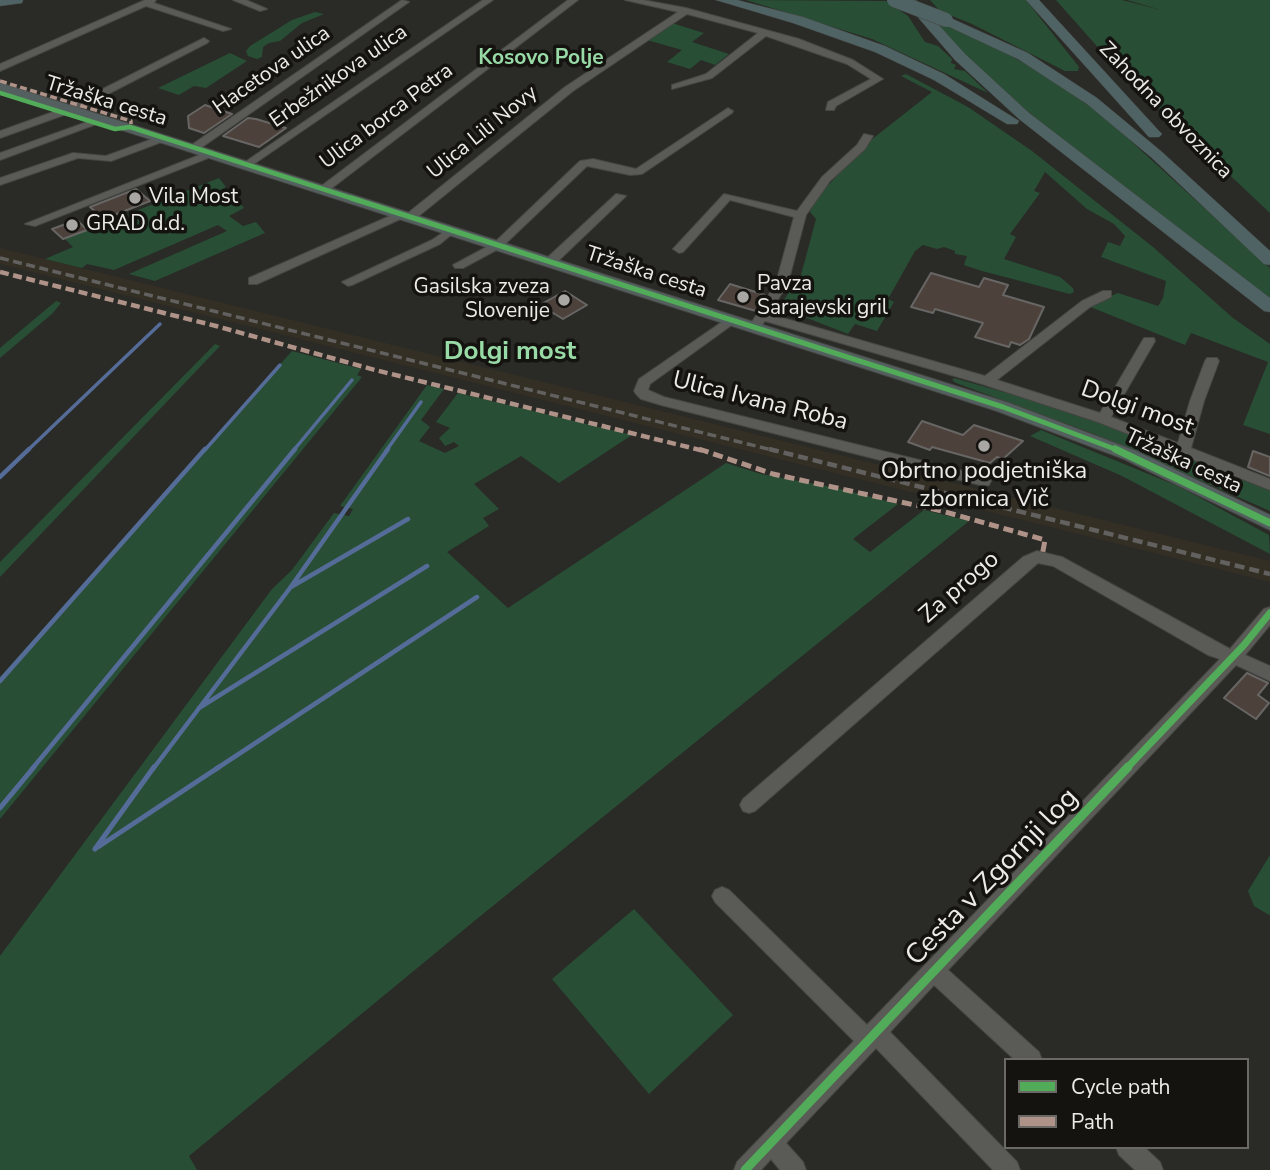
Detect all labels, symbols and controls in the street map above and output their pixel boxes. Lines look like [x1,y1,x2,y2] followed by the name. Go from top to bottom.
[265,20,413,134] street label: Erbežnikova ulica
[209,21,335,121] street label: Hacetova ulica
[1093,37,1237,185] street label: Zahodna obvoznica
[478,46,604,72] district label: Kosovo Polje
[316,59,458,175] street label: Ulica borca Petra
[42,72,170,132] street label: Tržaška cesta
[423,81,543,185] street label: Ulica Lili Novy
[149,185,238,211] place label: Vila Most
[127,190,143,206] marker: Vila Most
[86,212,185,238] place label: GRAD d.d.
[64,217,80,233] marker: GRAD d.d.
[582,242,710,304] street label: Tržaška cesta
[757,272,888,322] place label: Pavza Sarajevski gril
[413,275,550,325] place label: Gasilska zveza Slovenije
[735,289,751,305] marker: Pavza Sarajevski gril
[556,292,572,308] marker: Gasilska zveza Slovenije
[444,337,576,369] district label: Dolgi most
[669,366,851,438] street label: Ulica Ivana Roba
[1077,375,1197,443] street label: Dolgi most
[1121,424,1245,500] street label: Tržaška cesta
[976,438,992,454] marker: Obrtno podjetniška zbornica Vič
[881,458,1087,514] place label: Obrtno podjetniška zbornica Vič
[914,546,1006,630] street label: Za progo
[900,782,1086,974] street label: Cesta v Zgornji log
[1004,1058,1249,1149] legend
[1071,1073,1170,1101] text: Cycle path
[1071,1108,1114,1136] text: Path

